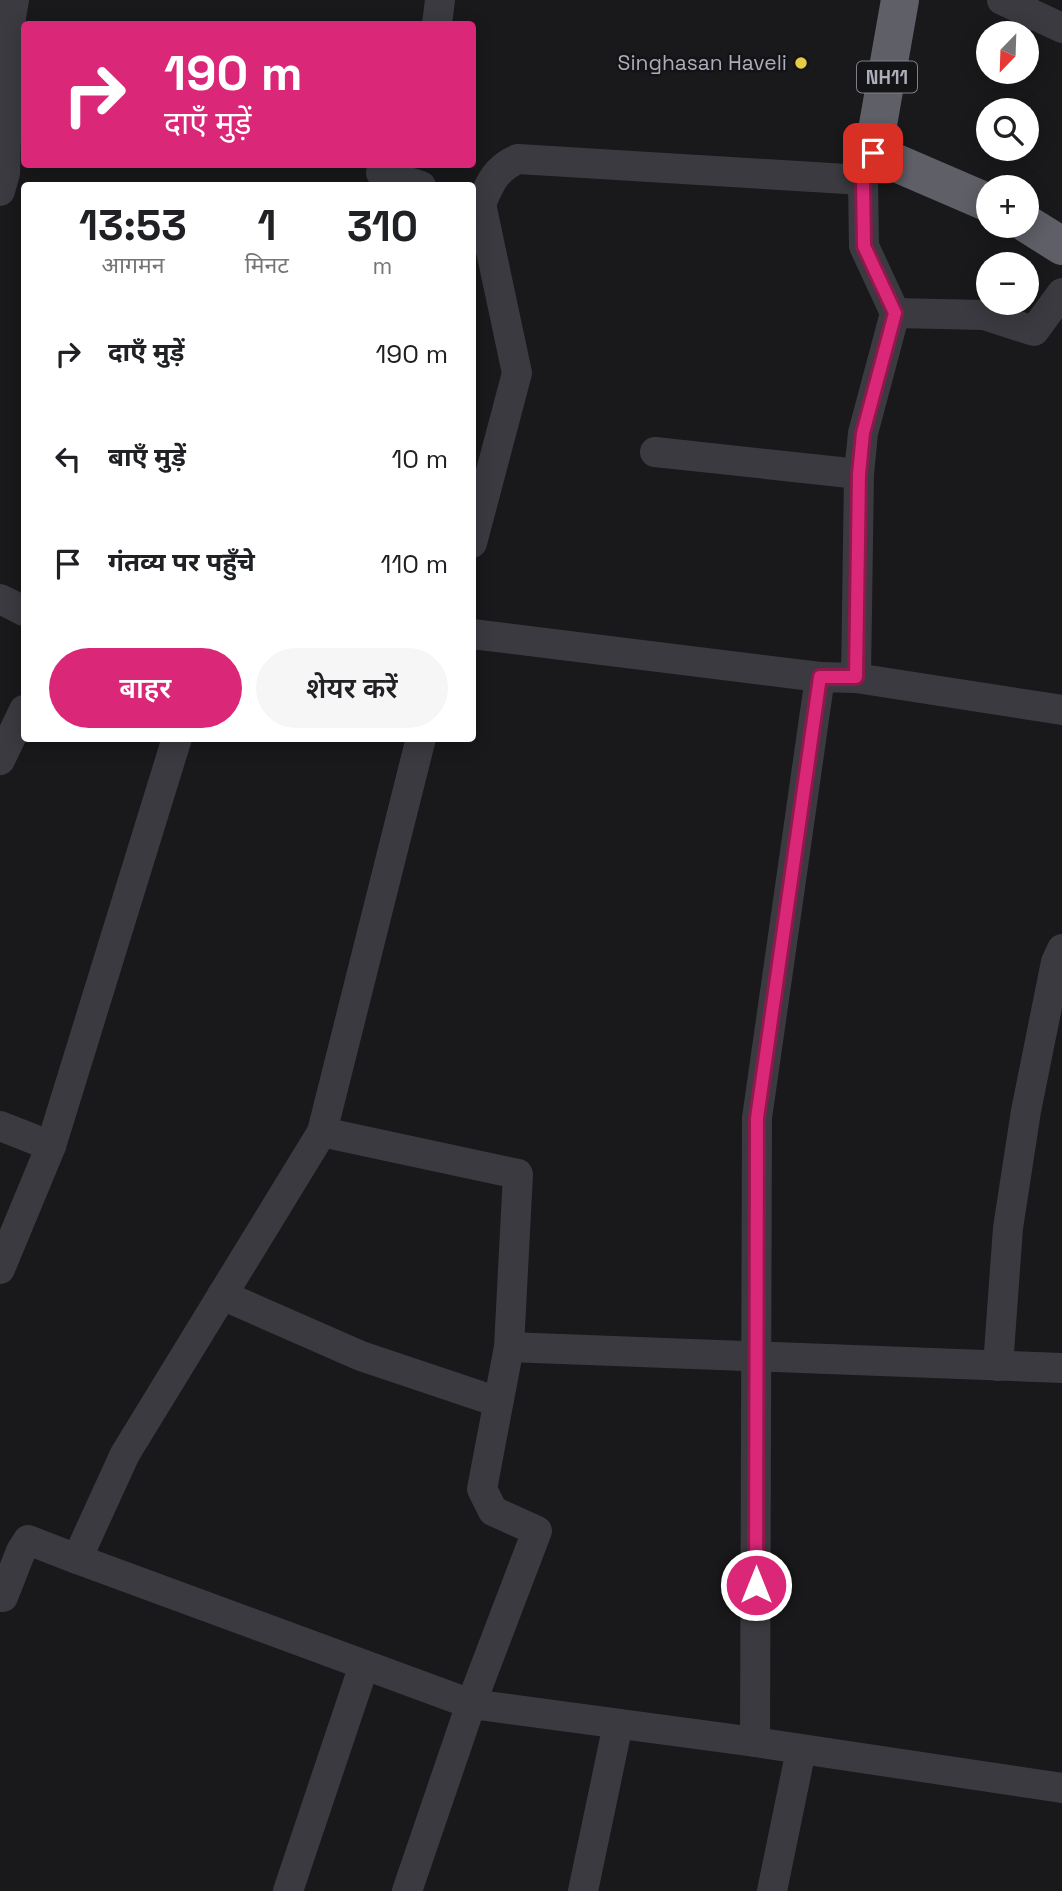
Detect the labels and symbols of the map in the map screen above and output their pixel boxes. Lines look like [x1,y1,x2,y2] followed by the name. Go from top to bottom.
[976,21,1040,84] north arrow
[618,49,787,76] place label: Singhasan Haveli
[793,55,809,71] marker: Singhasan Haveli
[857,61,917,92] road number: NH11
[843,123,903,183] pin
[719,1548,793,1622] position arrow

